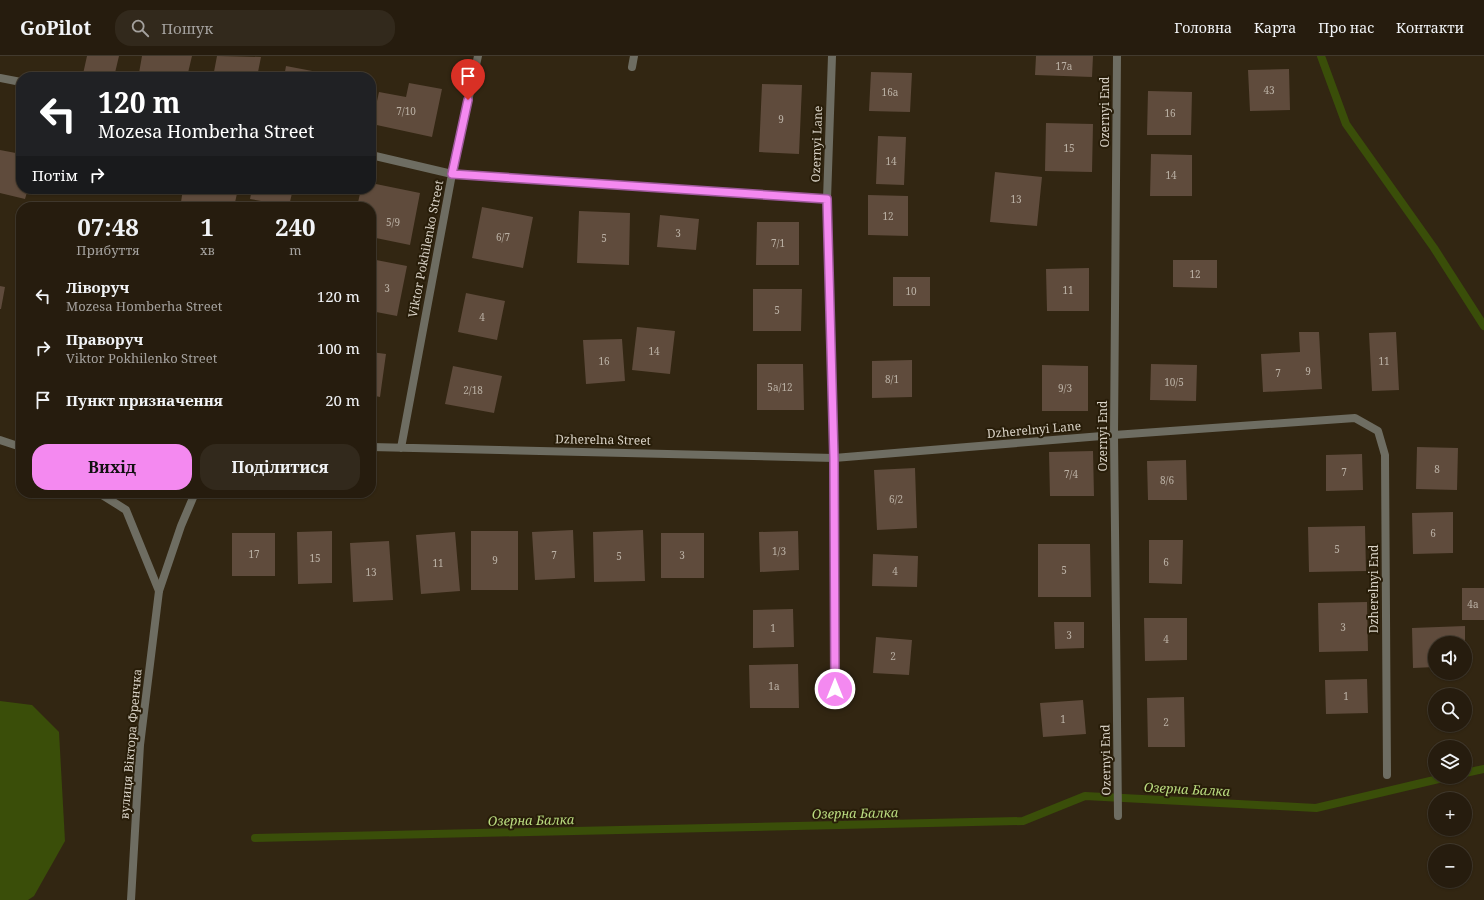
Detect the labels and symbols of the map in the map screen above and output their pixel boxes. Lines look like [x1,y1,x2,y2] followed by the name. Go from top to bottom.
[451,59,485,100] pin
[1056,59,1073,73] house number: 17а
[1096,76,1113,147] street label: Ozernyi End
[1263,83,1275,97] house number: 43
[882,85,899,99] house number: 16а
[396,104,416,118] house number: 7/10
[807,105,826,183] street label: Ozernyi Lane
[1164,106,1176,120] house number: 16
[778,112,784,126] house number: 9
[1063,141,1075,155] house number: 15
[885,154,897,168] house number: 14
[1165,168,1177,182] house number: 14
[404,179,447,319] street label: Viktor Pokhilenko Street
[1010,192,1022,206] house number: 13
[882,209,894,223] house number: 12
[386,215,400,229] house number: 5/9
[675,226,681,240] house number: 3
[496,230,510,244] house number: 6/7
[601,231,607,245] house number: 5
[771,236,785,250] house number: 7/1
[1189,267,1201,281] house number: 12
[384,281,390,295] house number: 3
[1062,283,1074,297] house number: 11
[905,284,917,298] house number: 10
[774,303,780,317] house number: 5
[479,310,485,324] house number: 4
[648,344,660,358] house number: 14
[598,354,610,368] house number: 16
[1378,354,1390,368] house number: 11
[1305,364,1311,378] house number: 9
[1275,366,1281,380] house number: 7
[885,372,899,386] house number: 8/1
[1164,375,1184,389] house number: 10/5
[767,380,793,394] house number: 5а/12
[1058,381,1072,395] house number: 9/3
[463,383,483,397] house number: 2/18
[1094,400,1111,471] street label: Ozernyi End
[986,417,1082,442] street label: Dzherelnyi Lane
[555,430,651,449] street label: Dzherelna Street
[1434,462,1440,476] house number: 8
[1341,465,1347,479] house number: 7
[1064,467,1078,481] house number: 7/4
[1160,473,1174,487] house number: 8/6
[889,492,903,506] house number: 6/2
[1430,526,1436,540] house number: 6
[1334,542,1340,556] house number: 5
[772,544,786,558] house number: 1/3
[1365,544,1382,633] street label: Dzherelnyi End
[248,547,260,561] house number: 17
[551,548,557,562] house number: 7
[679,548,685,562] house number: 3
[616,549,622,563] house number: 5
[309,551,321,565] house number: 15
[492,553,498,567] house number: 9
[1163,555,1169,569] house number: 6
[432,556,444,570] house number: 11
[1061,563,1067,577] house number: 5
[892,564,898,578] house number: 4
[365,565,377,579] house number: 13
[1467,597,1479,611] house number: 4а
[1340,620,1346,634] house number: 3
[770,621,776,635] house number: 1
[1066,628,1072,642] house number: 3
[1163,632,1169,646] house number: 4
[890,649,896,663] house number: 2
[115,668,146,820] street label: вулиця Віктора Френчка
[814,668,856,710] position arrow
[768,679,780,693] house number: 1а
[1343,689,1349,703] house number: 1
[1060,712,1066,726] house number: 1
[1163,715,1169,729] house number: 2
[1096,724,1115,796] street label: Ozernyi End
[1143,778,1231,800] water label: Озерна Балка
[812,803,899,823] water label: Озерна Балка
[488,810,575,830] water label: Озерна Балка

